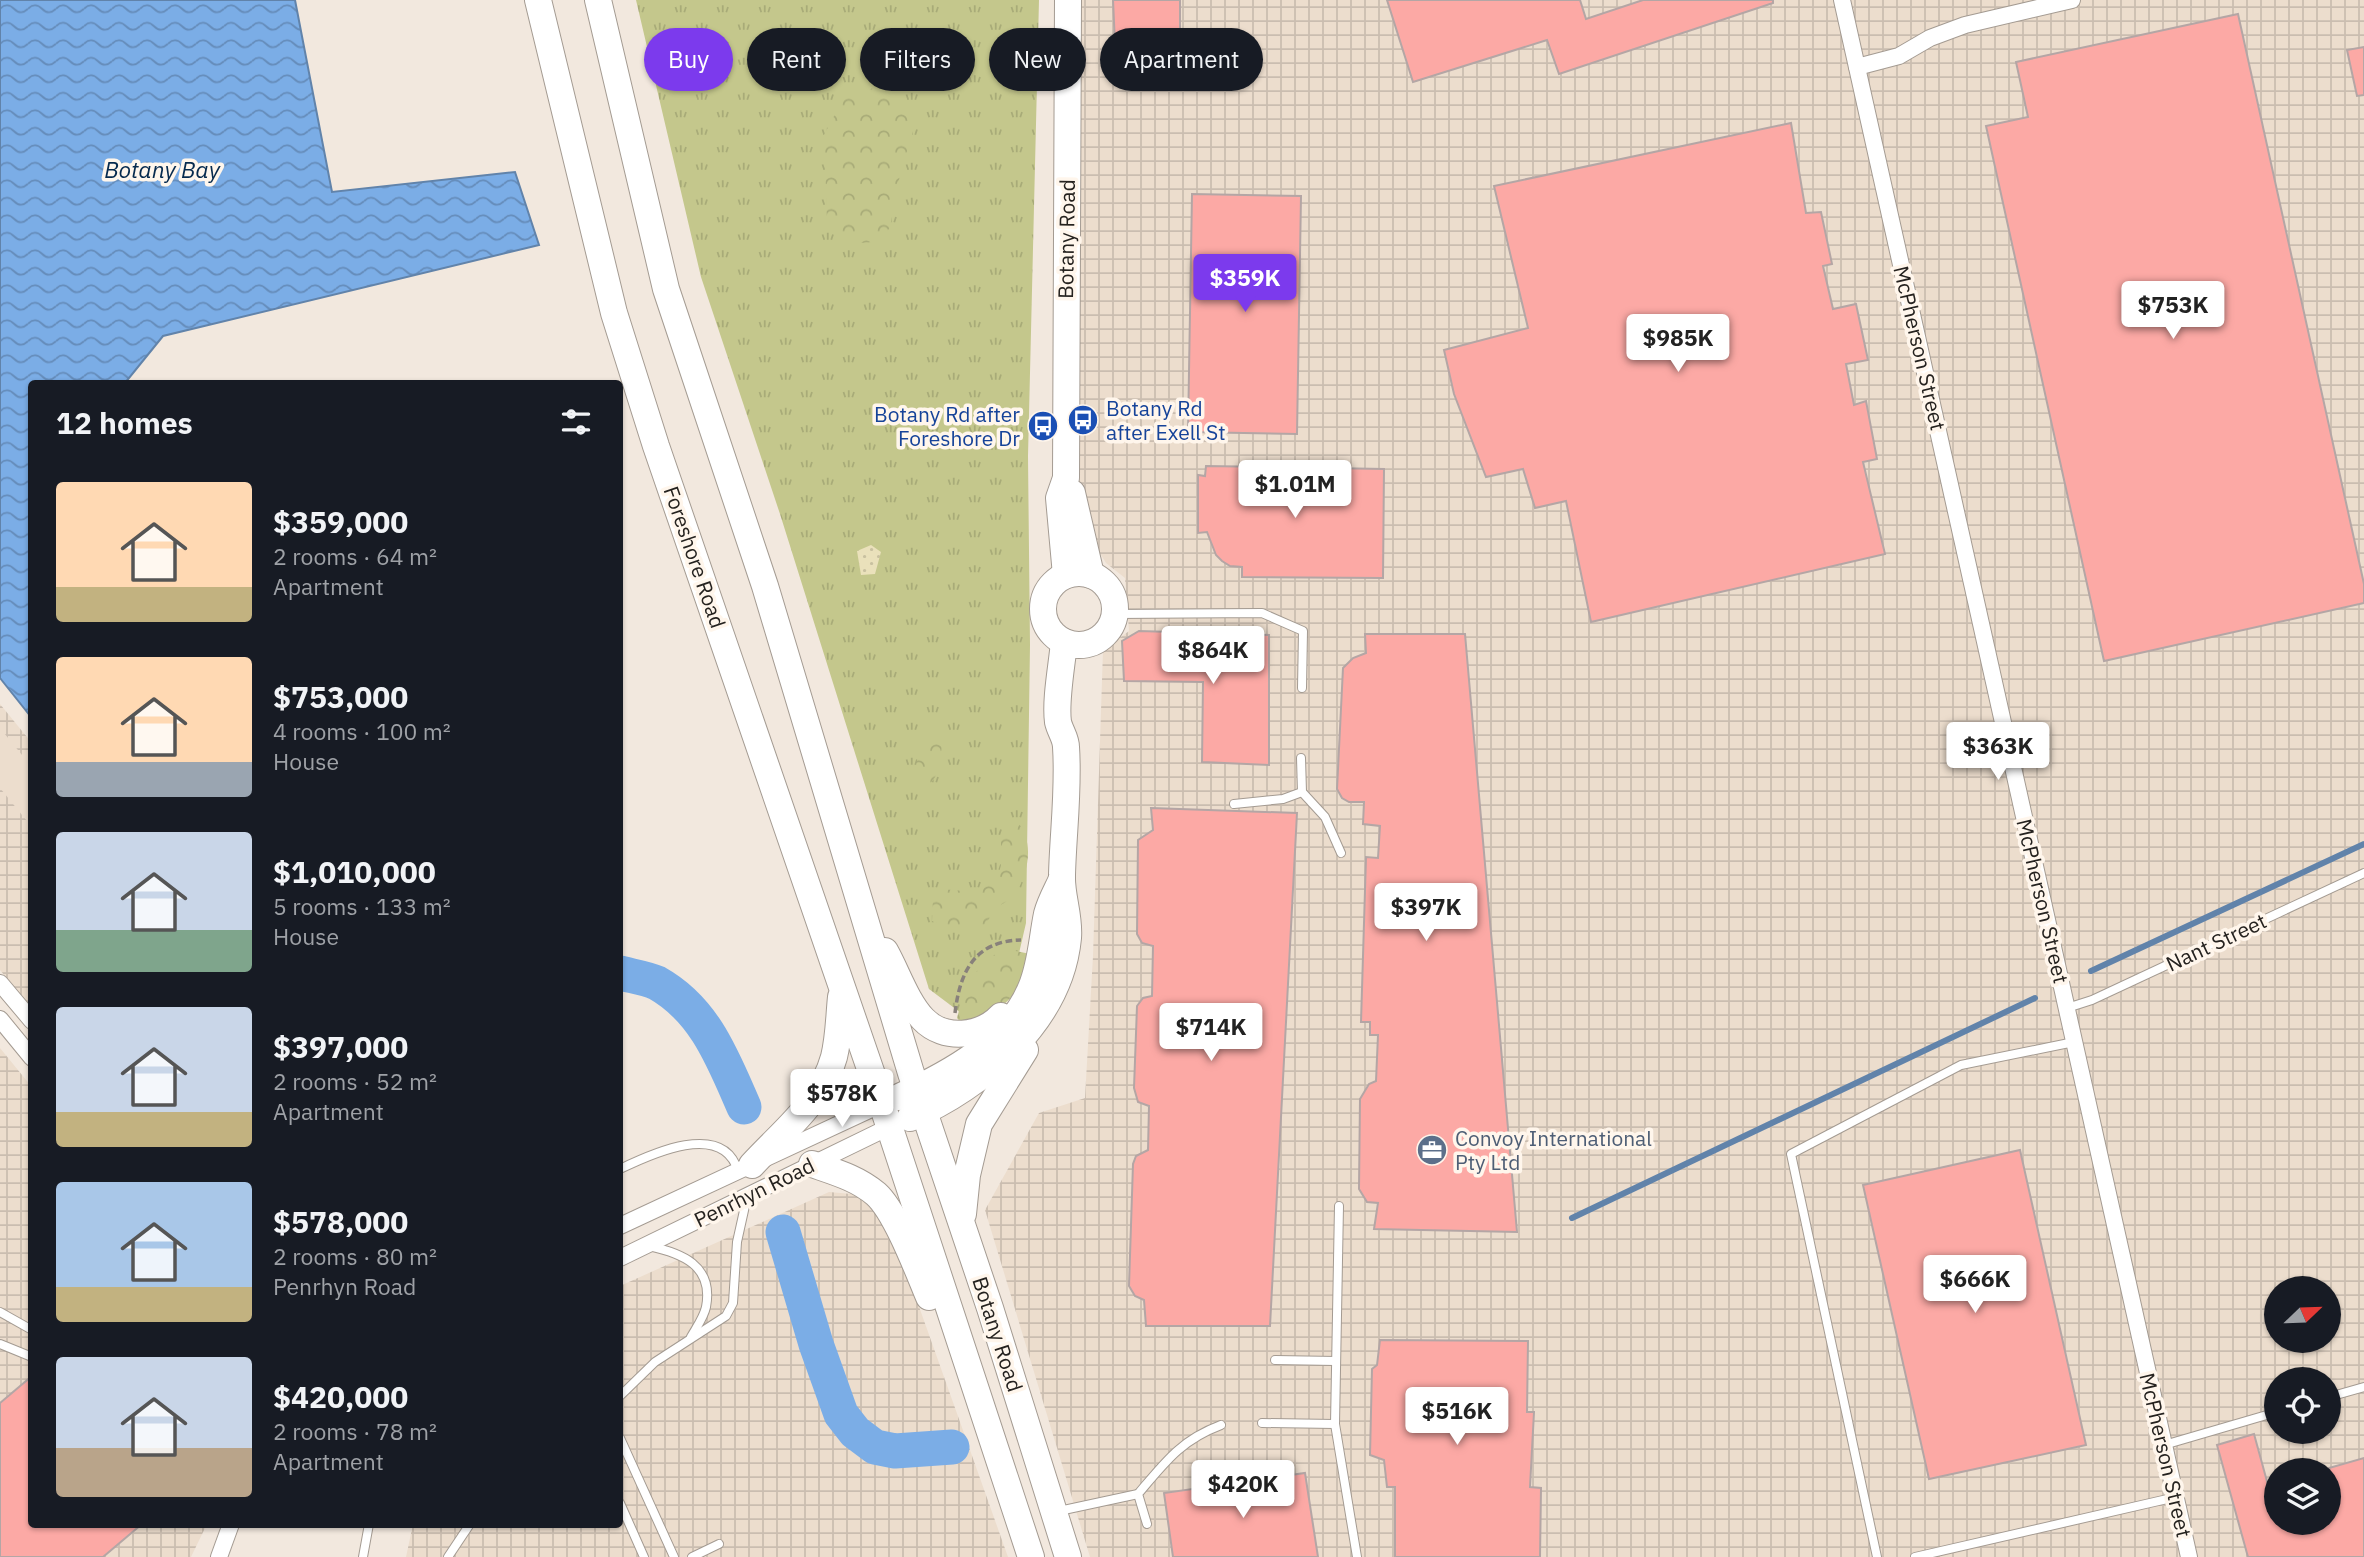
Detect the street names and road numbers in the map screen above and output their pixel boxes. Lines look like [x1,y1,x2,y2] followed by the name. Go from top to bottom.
[1051,179,1081,299] street label: Botany Road
[1887,263,1953,433] street label: McPherson Street
[658,482,732,632] street label: Foreshore Road
[2010,816,2076,986] street label: McPherson Street
[2161,907,2271,977] street label: Nant Street
[689,1151,819,1233] street label: Penrhyn Road
[966,1273,1030,1395] street label: Botany Road
[2133,1370,2199,1540] street label: McPherson Street

